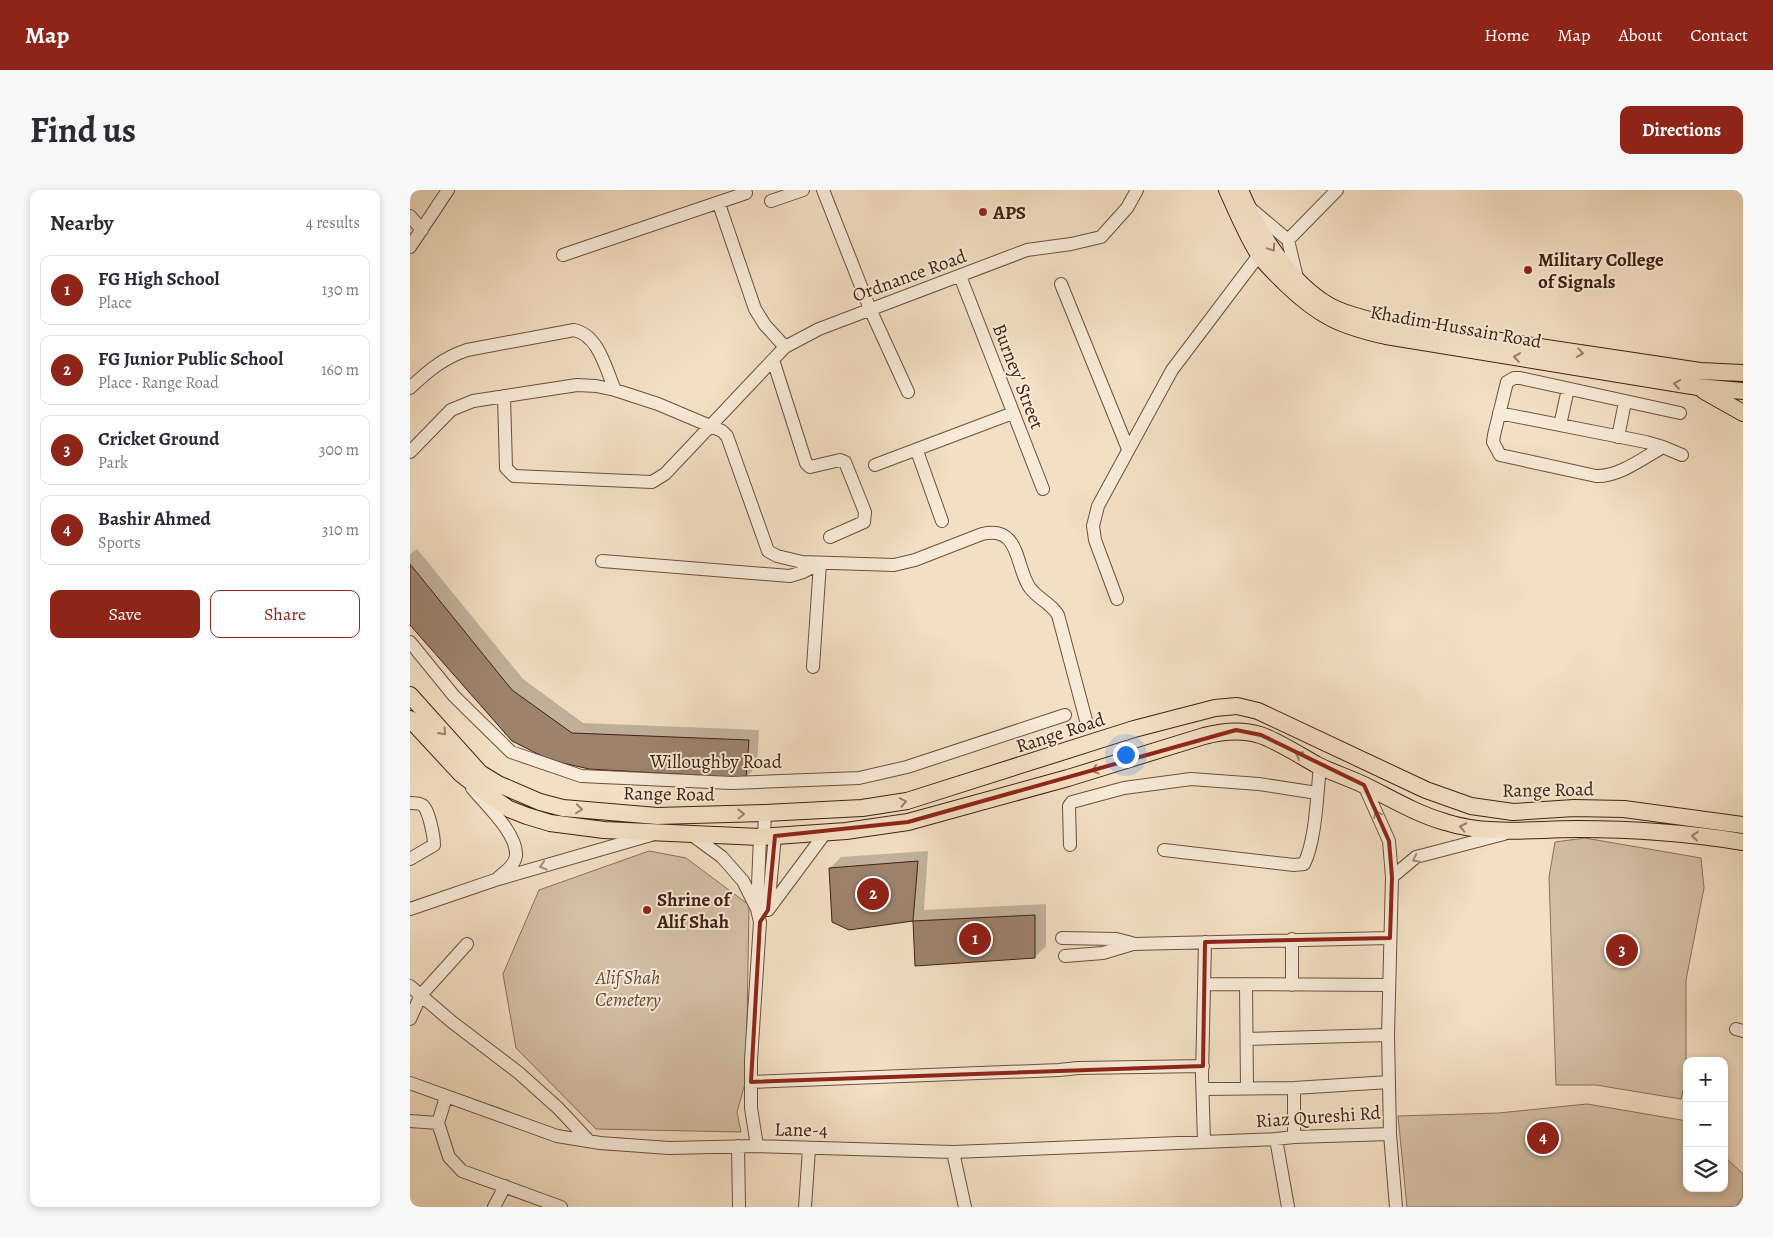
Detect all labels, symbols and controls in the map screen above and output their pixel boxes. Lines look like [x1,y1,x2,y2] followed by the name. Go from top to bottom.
[25,19,69,51] text: Map
[1484,23,1529,47] text: Home
[1557,23,1590,47] text: Map
[1618,23,1662,47] text: About
[1690,23,1748,47] text: Contact
[30,106,136,154] text: Find us
[1620,106,1743,154] button: Directions
[992,200,1026,226] place label: APS
[977,206,989,218] marker: APS
[50,209,113,237] text: Nearby
[306,212,360,234] text: 4 results
[1266,242,1275,252] one-way arrow
[849,243,971,309] street label: Ordnance Road
[1538,247,1664,295] place label: Military College of Signals
[1522,264,1534,276] marker: Military College of Signals
[98,266,220,292] text: FG High School
[64,279,70,301] text: 1
[322,279,359,301] text: 130 m
[98,292,132,314] text: Place
[1368,299,1544,355] street label: Khadim Hussain Road
[986,320,1050,433] street label: Burney' Street
[98,346,283,372] text: FG Junior Public School
[1576,347,1584,358] one-way arrow
[1512,353,1521,363] one-way arrow
[63,359,71,381] text: 2
[321,359,359,381] text: 160 m
[98,372,219,394] text: Place · Range Road
[1673,379,1682,389] one-way arrow
[98,426,220,452] text: Cricket Ground
[64,439,70,461] text: 3
[319,439,359,461] text: 300 m
[98,452,128,474] text: Park
[98,506,211,532] text: Bashir Ahmed
[63,519,71,541] text: 4
[322,519,359,541] text: 310 m
[98,532,141,554] text: Sports
[50,590,200,638] button: Save
[210,590,360,638] button: Share
[1013,706,1109,760] street label: Range Road
[437,726,446,735] one-way arrow
[1113,742,1139,768] your location
[649,749,783,775] street label: Willoughby Road
[1295,751,1304,761] one-way arrow
[1091,764,1099,774] one-way arrow
[1502,776,1595,804] street label: Range Road
[623,780,716,808] street label: Range Road
[899,797,907,807] one-way arrow
[575,803,583,814] one-way arrow
[738,809,746,819] one-way arrow
[1372,810,1383,819] one-way arrow
[1459,822,1467,832] one-way arrow
[1690,830,1698,841] one-way arrow
[1413,853,1422,863] one-way arrow
[539,861,547,871] one-way arrow
[857,875,889,913] pin: 2
[656,887,732,935] place label: Shrine of Alif Shah
[641,904,653,916] marker: Shrine of Alif Shah
[959,920,991,958] pin: 1
[1606,931,1638,969] pin: 3
[595,965,662,1013] park label: Alif Shah Cemetery
[1683,1057,1728,1192] map controls
[1683,1057,1728,1102] button: +
[1255,1100,1382,1134] street label: Riaz Qureshi Rd
[1683,1102,1728,1147] button: −
[774,1117,828,1143] street label: Lane-4
[1527,1119,1559,1157] pin: 4
[1683,1147,1728,1192] button: layers

